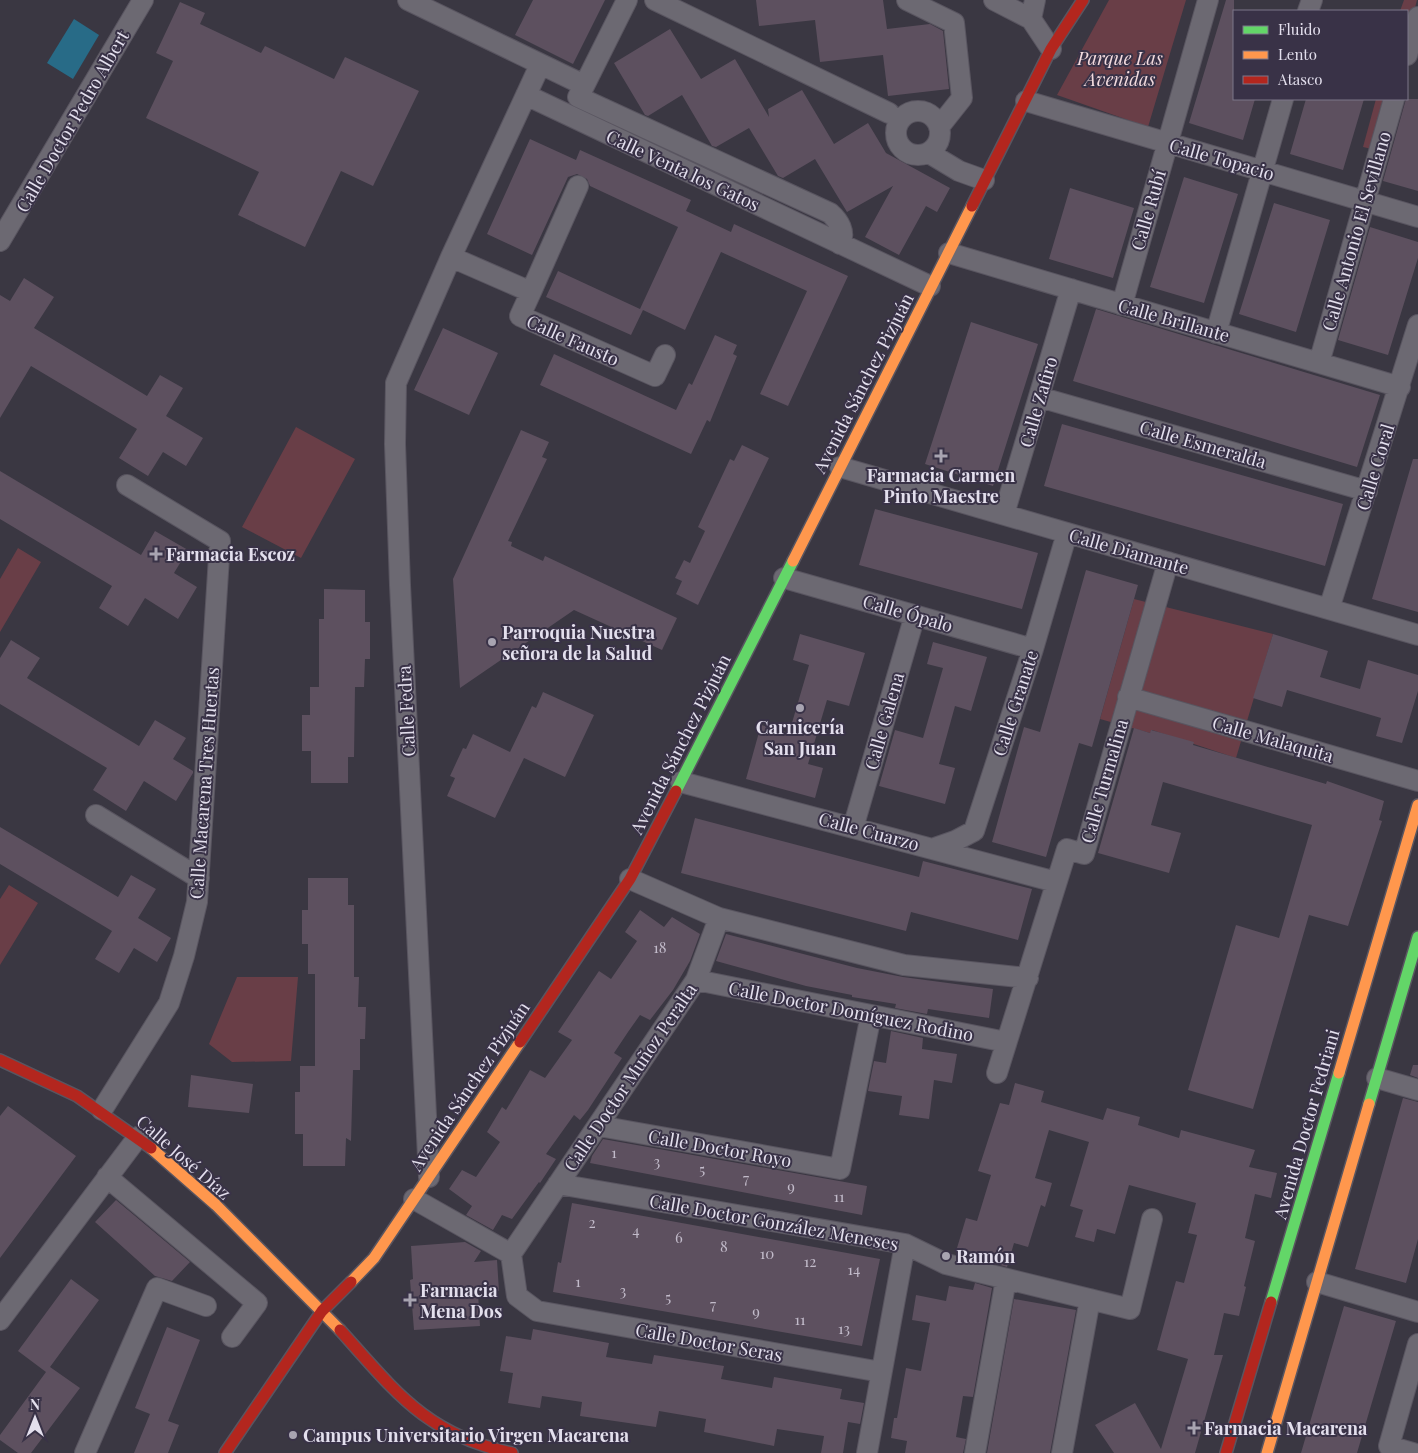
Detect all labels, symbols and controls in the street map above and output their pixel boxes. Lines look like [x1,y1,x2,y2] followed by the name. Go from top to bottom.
[1233,10,1408,100] legend
[1278,19,1321,39] text: Fluido
[10,25,134,216] street label: Calle Doctor Pedro Albert
[1278,44,1317,64] text: Lento
[1076,46,1163,91] park label: Parque Las Avenidas
[1277,69,1322,89] text: Atasco
[602,124,764,216] street label: Calle Venta los Gatos
[1316,128,1396,334] street label: Calle Antonio El Sevillano
[1167,133,1277,185] street label: Calle Topacio
[1125,167,1171,253] street label: Calle Rubí
[807,289,919,478] street label: Avenida Sánchez Pizjuán
[1115,293,1233,347] street label: Calle Brillante
[523,309,623,371] street label: Calle Fausto
[1014,354,1062,450] street label: Calle Zafiro
[1137,414,1269,474] street label: Calle Esmeralda
[1350,421,1400,513] street label: Calle Coral
[935,450,947,462] marker: Farmacia Carmen Pinto Maestre
[867,463,1015,508] place label: Farmacia Carmen Pinto Maestre
[1066,522,1192,580] street label: Calle Diamante
[166,542,295,566] place label: Farmacia Escoz
[150,548,162,560] marker: Farmacia Escoz
[860,589,956,637] street label: Calle Ópalo
[502,620,656,665] place label: Parroquia Nuestra señora de la Salud
[486,636,498,648] marker: Parroquia Nuestra señora de la Salud
[987,647,1043,759] street label: Calle Granate
[624,650,736,839] street label: Avenida Sánchez Pizjuán
[392,665,420,757] street label: Calle Fedra
[184,666,224,900] street label: Calle Macarena Tres Huertas
[859,669,909,773] street label: Calle Galena
[794,702,806,714] marker: Carnicería San Juan
[1210,710,1336,768] street label: Calle Malaquita
[756,715,845,760] place label: Carnicería San Juan
[1075,716,1133,846] street label: Calle Turmalina
[816,806,922,856] street label: Calle Cuarzo
[653,937,667,957] house number: 18
[726,975,976,1047] street label: Calle Doctor Domíguez Rodino
[558,978,702,1176] street label: Calle Doctor Muñoz Peralta
[403,997,535,1176] street label: Avenida Sánchez Pizjuán
[1267,1026,1345,1223] street label: Avenida Doctor Fedriani
[132,1109,236,1205] street label: Calle José Díaz
[646,1124,794,1172] street label: Calle Doctor Royo
[611,1142,617,1162] house number: 1
[654,1151,661,1171] house number: 3
[699,1159,705,1179] house number: 5
[743,1168,749,1188] house number: 7
[787,1176,795,1196] house number: 9
[833,1186,845,1206] house number: 11
[648,1188,900,1256] street label: Calle Doctor González Meneses
[588,1212,596,1232] house number: 2
[632,1220,640,1240] house number: 4
[675,1227,683,1247] house number: 6
[720,1236,728,1256] house number: 8
[760,1243,774,1263] house number: 10
[956,1244,1015,1268] place label: Ramón
[940,1250,952,1262] marker: Ramón
[804,1251,816,1271] house number: 12
[848,1259,860,1279] house number: 14
[575,1271,581,1291] house number: 1
[420,1278,502,1323] place label: Farmacia Mena Dos
[620,1280,627,1300] house number: 3
[665,1287,671,1307] house number: 5
[404,1294,416,1306] marker: Farmacia Mena Dos
[710,1294,716,1314] house number: 7
[752,1301,760,1321] house number: 9
[794,1309,806,1329] house number: 11
[634,1317,784,1367] street label: Calle Doctor Seras
[838,1318,850,1338] house number: 13
[10,1393,60,1443] north arrow
[30,1395,40,1414] text: N
[1204,1416,1368,1440] place label: Farmacia Macarena
[1188,1422,1200,1434] marker: Farmacia Macarena
[303,1423,630,1447] place label: Campus Universitario Virgen Macarena
[287,1429,299,1441] marker: Campus Universitario Virgen Macarena

